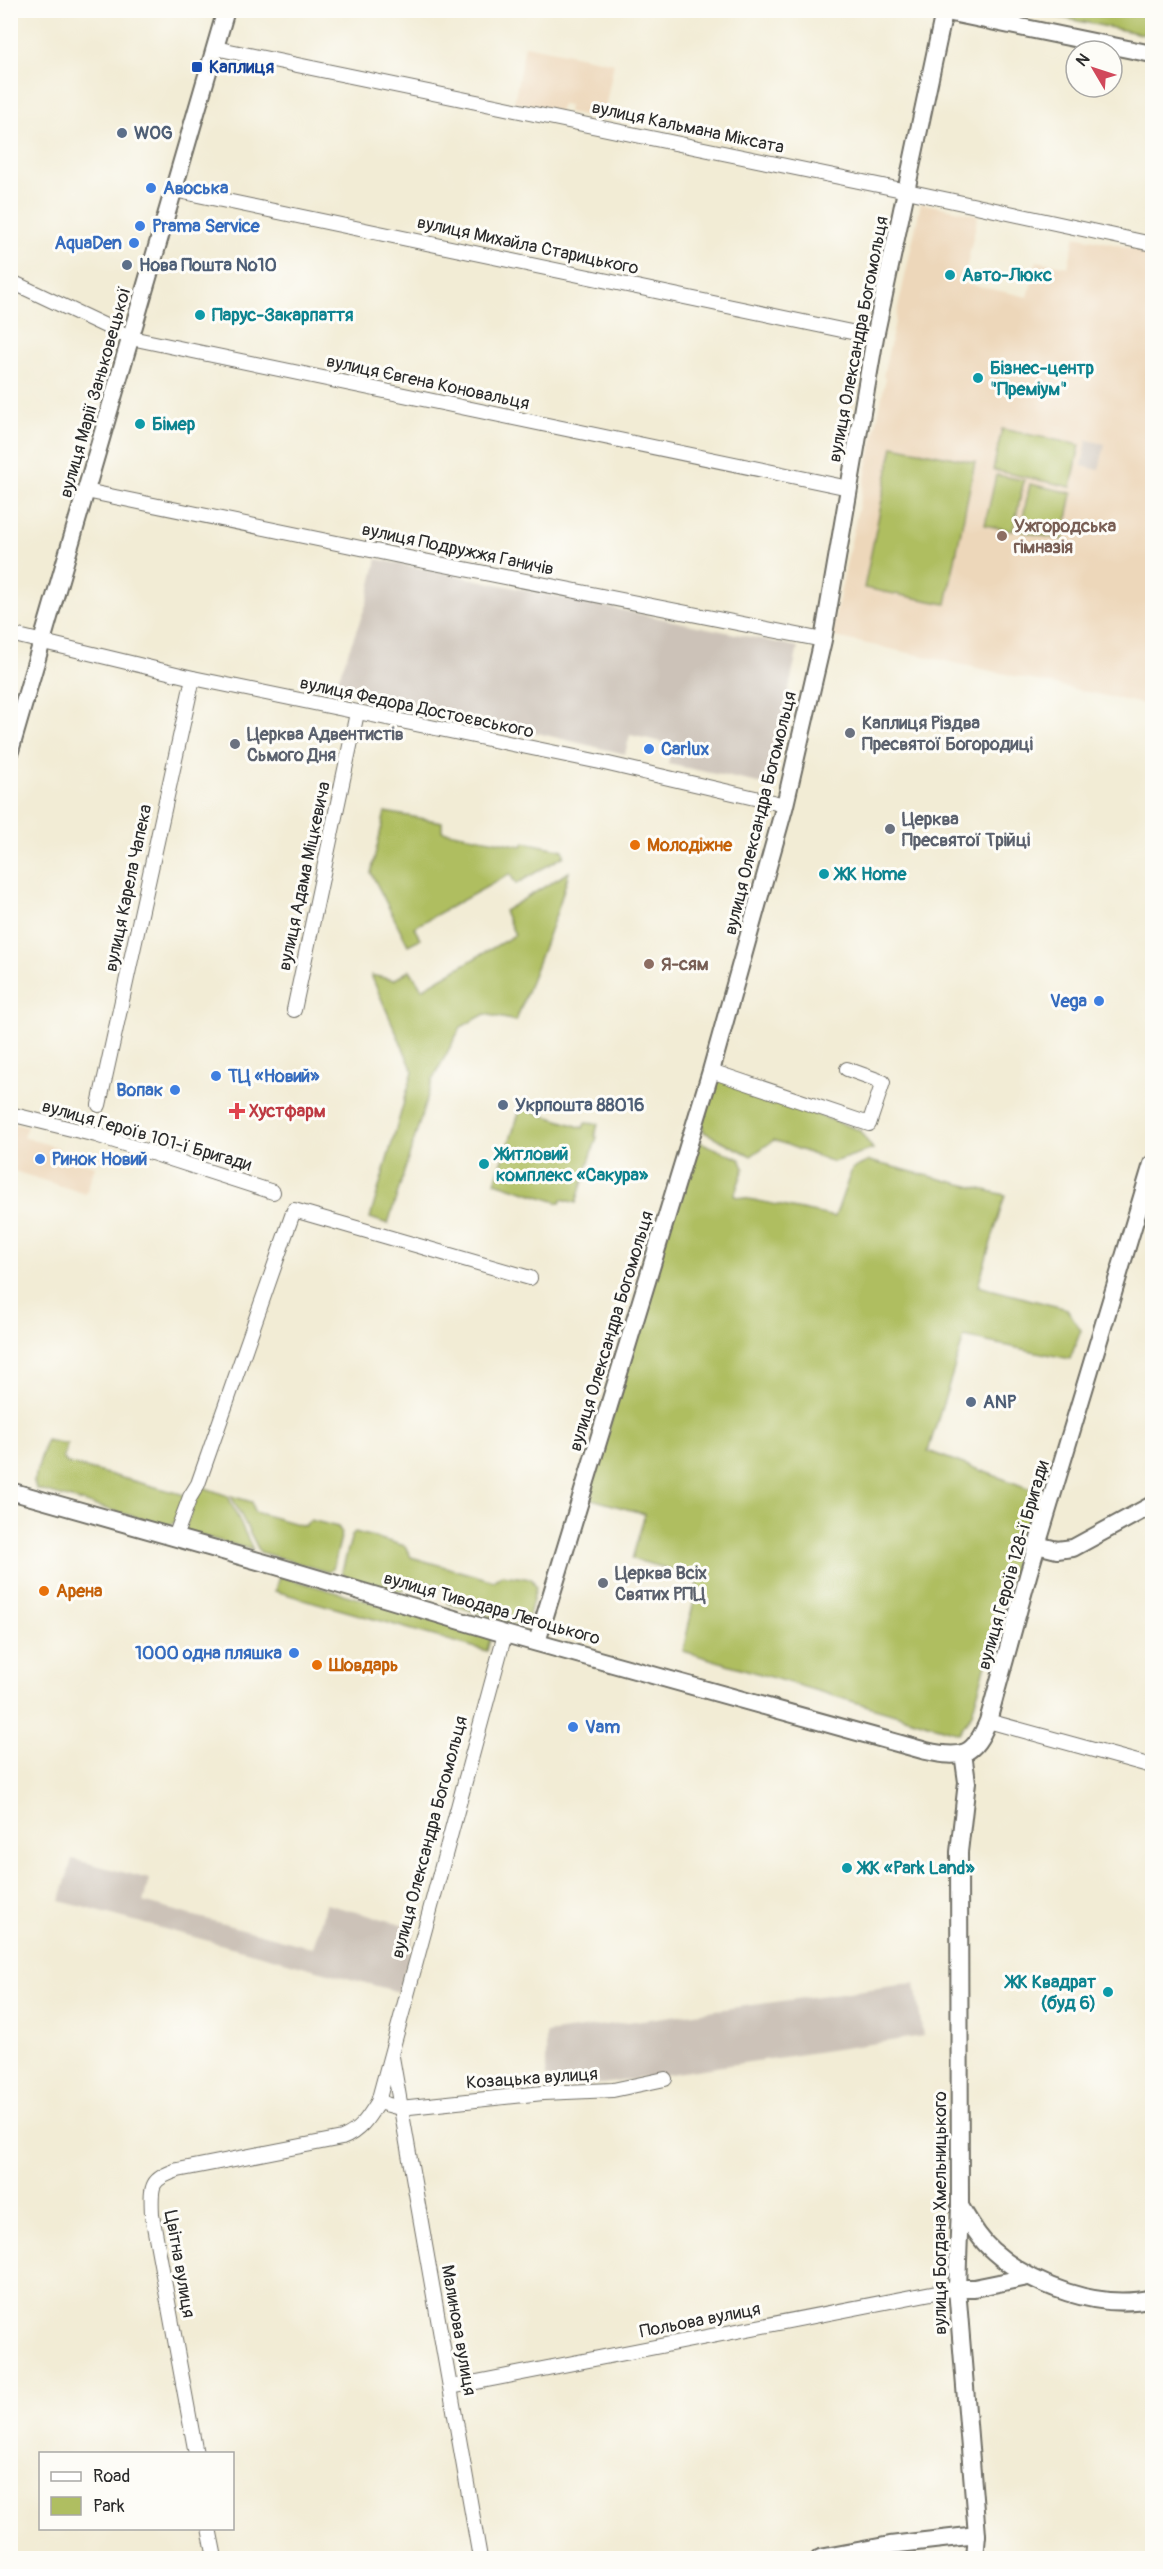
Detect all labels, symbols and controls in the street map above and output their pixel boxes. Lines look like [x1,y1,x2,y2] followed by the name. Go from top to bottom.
[1064,39,1124,99] north arrow
[1072,50,1094,71] text: N
[209,56,274,79] place label: Каплиця
[190,60,204,74] marker: Каплиця
[590,96,786,159] street label: вулиця Кальмана Міксата
[134,122,173,145] place label: WOG
[115,126,129,140] marker: WOG
[163,177,229,200] place label: Авоська
[144,181,158,195] marker: Авоська
[415,211,641,280] street label: вулиця Михайла Старицького
[823,214,894,464] street label: вулиця Олександра Богомольця
[152,215,261,238] place label: Prama Service
[133,219,147,233] marker: Prama Service
[54,232,122,255] place label: AquaDen
[127,236,141,250] marker: AquaDen
[139,254,277,277] place label: Нова Пошта №10
[120,258,134,272] marker: Нова Пошта №10
[962,264,1052,287] place label: Авто-Люкс
[943,268,957,282] marker: Авто-Люкс
[54,284,137,500] street label: вулиця Марії Заньковецької
[212,304,354,327] place label: Парус-Закарпаття
[193,308,207,322] marker: Парус-Закарпаття
[324,350,532,415] street label: вулиця Євгена Коновальця
[990,357,1095,401] place label: Бізнес-центр "Преміум"
[971,371,985,385] marker: Бізнес-центр "Преміум"
[152,413,196,436] place label: Бімер
[133,417,147,431] marker: Бімер
[1013,515,1117,559] place label: Ужгородська гімназія
[360,518,556,581] street label: вулиця Подружжя Ганичів
[995,529,1009,543] marker: Ужгородська гімназія
[298,671,536,744] street label: вулиця Федора Достоєвського
[719,689,802,937] street label: вулиця Олександра Богомольця
[862,712,1033,756] place label: Каплиця Різдва Пресвятої Богородиці
[247,723,404,767] place label: Церква Адвентистів Сьмого Дня
[843,726,857,740] marker: Каплиця Різдва Пресвятої Богородиці
[228,737,242,751] marker: Церква Адвентистів Сьмого Дня
[661,738,709,761] place label: Carlux
[642,742,656,756] marker: Carlux
[273,780,336,973] street label: вулиця Адама Міцкевича
[100,802,157,974] street label: вулиця Карела Чапека
[902,808,1030,852] place label: Церква Пресвятої Трійці
[883,822,897,836] marker: Церква Пресвятої Трійці
[647,834,733,857] place label: Молодіжне
[628,838,642,852] marker: Молодіжне
[833,863,908,886] place label: ЖК Home
[817,867,831,881] marker: ЖК Home
[661,953,709,976] place label: Я-сям
[642,957,656,971] marker: Я-сям
[1050,990,1088,1013] place label: Vega
[1092,994,1106,1008] marker: Vega
[227,1065,320,1088] place label: ТЦ «Новий»
[209,1069,223,1083] marker: ТЦ «Новий»
[116,1079,163,1102] place label: Вопак
[168,1083,182,1097] marker: Вопак
[515,1094,644,1117] place label: Укрпошта 88016
[39,1095,254,1176] street label: вулиця Героїв 101-ї Бригади
[496,1098,510,1112] marker: Укрпошта 88016
[249,1100,326,1123] place label: Хустфарм
[230,1104,244,1118] marker: Хустфарм
[493,1143,649,1187] place label: Житловий комплекс «Сакура»
[52,1148,147,1171] place label: Ринок Новий
[33,1152,47,1166] marker: Ринок Новий
[477,1157,491,1171] marker: Житловий комплекс «Сакура»
[564,1208,659,1454] street label: вулиця Олександра Богомольця
[983,1391,1017,1414] place label: ANP
[964,1395,978,1409] marker: ANP
[973,1458,1054,1672] street label: вулиця Героїв 128-ї Бригади
[615,1562,707,1606] place label: Церква Всіх Святих РПЦ
[381,1567,603,1650] street label: вулиця Тиводара Легоцького
[596,1576,610,1590] marker: Церква Всіх Святих РПЦ
[56,1580,103,1603] place label: Арена
[37,1584,51,1598] marker: Арена
[135,1642,283,1665] place label: 1000 одна пляшка
[287,1646,301,1660] marker: 1000 одна пляшка
[328,1654,398,1677] place label: Шовдарь
[310,1658,324,1672] marker: Шовдарь
[386,1713,473,1961] street label: вулиця Олександра Богомольця
[585,1716,620,1739] place label: Vam
[566,1720,580,1734] marker: Vam
[856,1857,975,1880] place label: ЖК «Park Land»
[840,1861,854,1875] marker: ЖК «Park Land»
[1004,1971,1097,2015] place label: ЖК Квадрат (буд 6)
[1101,1985,1115,1999] marker: ЖК Квадрат (буд 6)
[465,2062,599,2095] street label: Козацька вулиця
[929,2091,952,2335] street label: вулиця Богдана Хмельницького
[159,2208,200,2320] street label: Цвітна вулиця
[436,2263,481,2397] street label: Малинова вулиця
[638,2297,763,2343] street label: Польова вулиця
[39,2452,234,2530] legend
[93,2465,130,2488] text: Road
[93,2495,125,2518] text: Park

